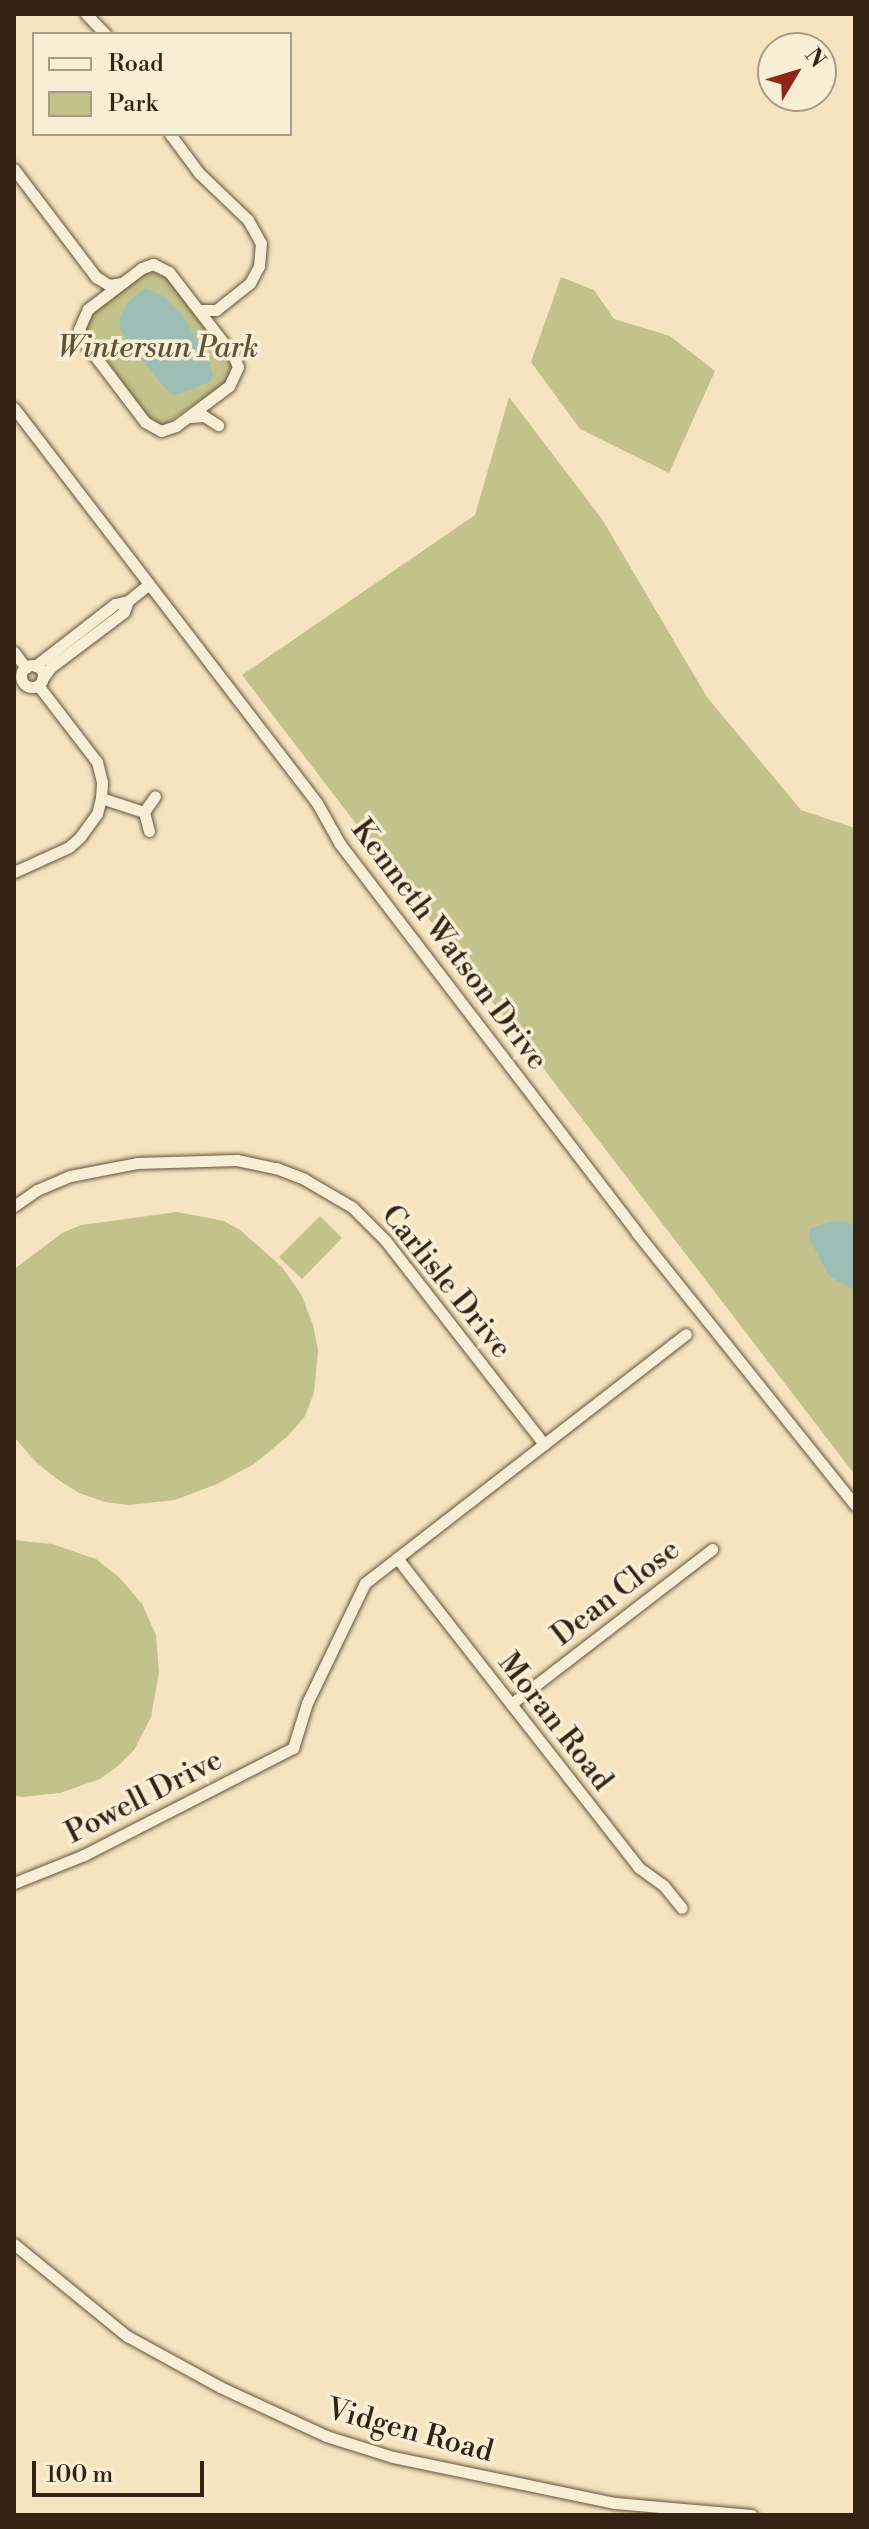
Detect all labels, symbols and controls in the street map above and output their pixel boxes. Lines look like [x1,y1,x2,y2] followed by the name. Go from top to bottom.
[32,32,292,136] legend
[757,32,837,112] north arrow
[799,43,831,73] text: N
[108,49,164,79] text: Road
[108,89,158,119] text: Park
[58,330,258,366] park label: Wintersun Park
[343,813,555,1077] street label: Kenneth Watson Drive
[373,1198,519,1366] street label: Carlisle Drive
[545,1532,687,1654] street label: Dean Close
[490,1646,620,1798] street label: Moran Road
[60,1742,228,1852] street label: Powell Drive
[323,2392,497,2470] street label: Vidgen Road
[36,2445,208,2495] scale bar
[46,2460,113,2490] text: 100 m

